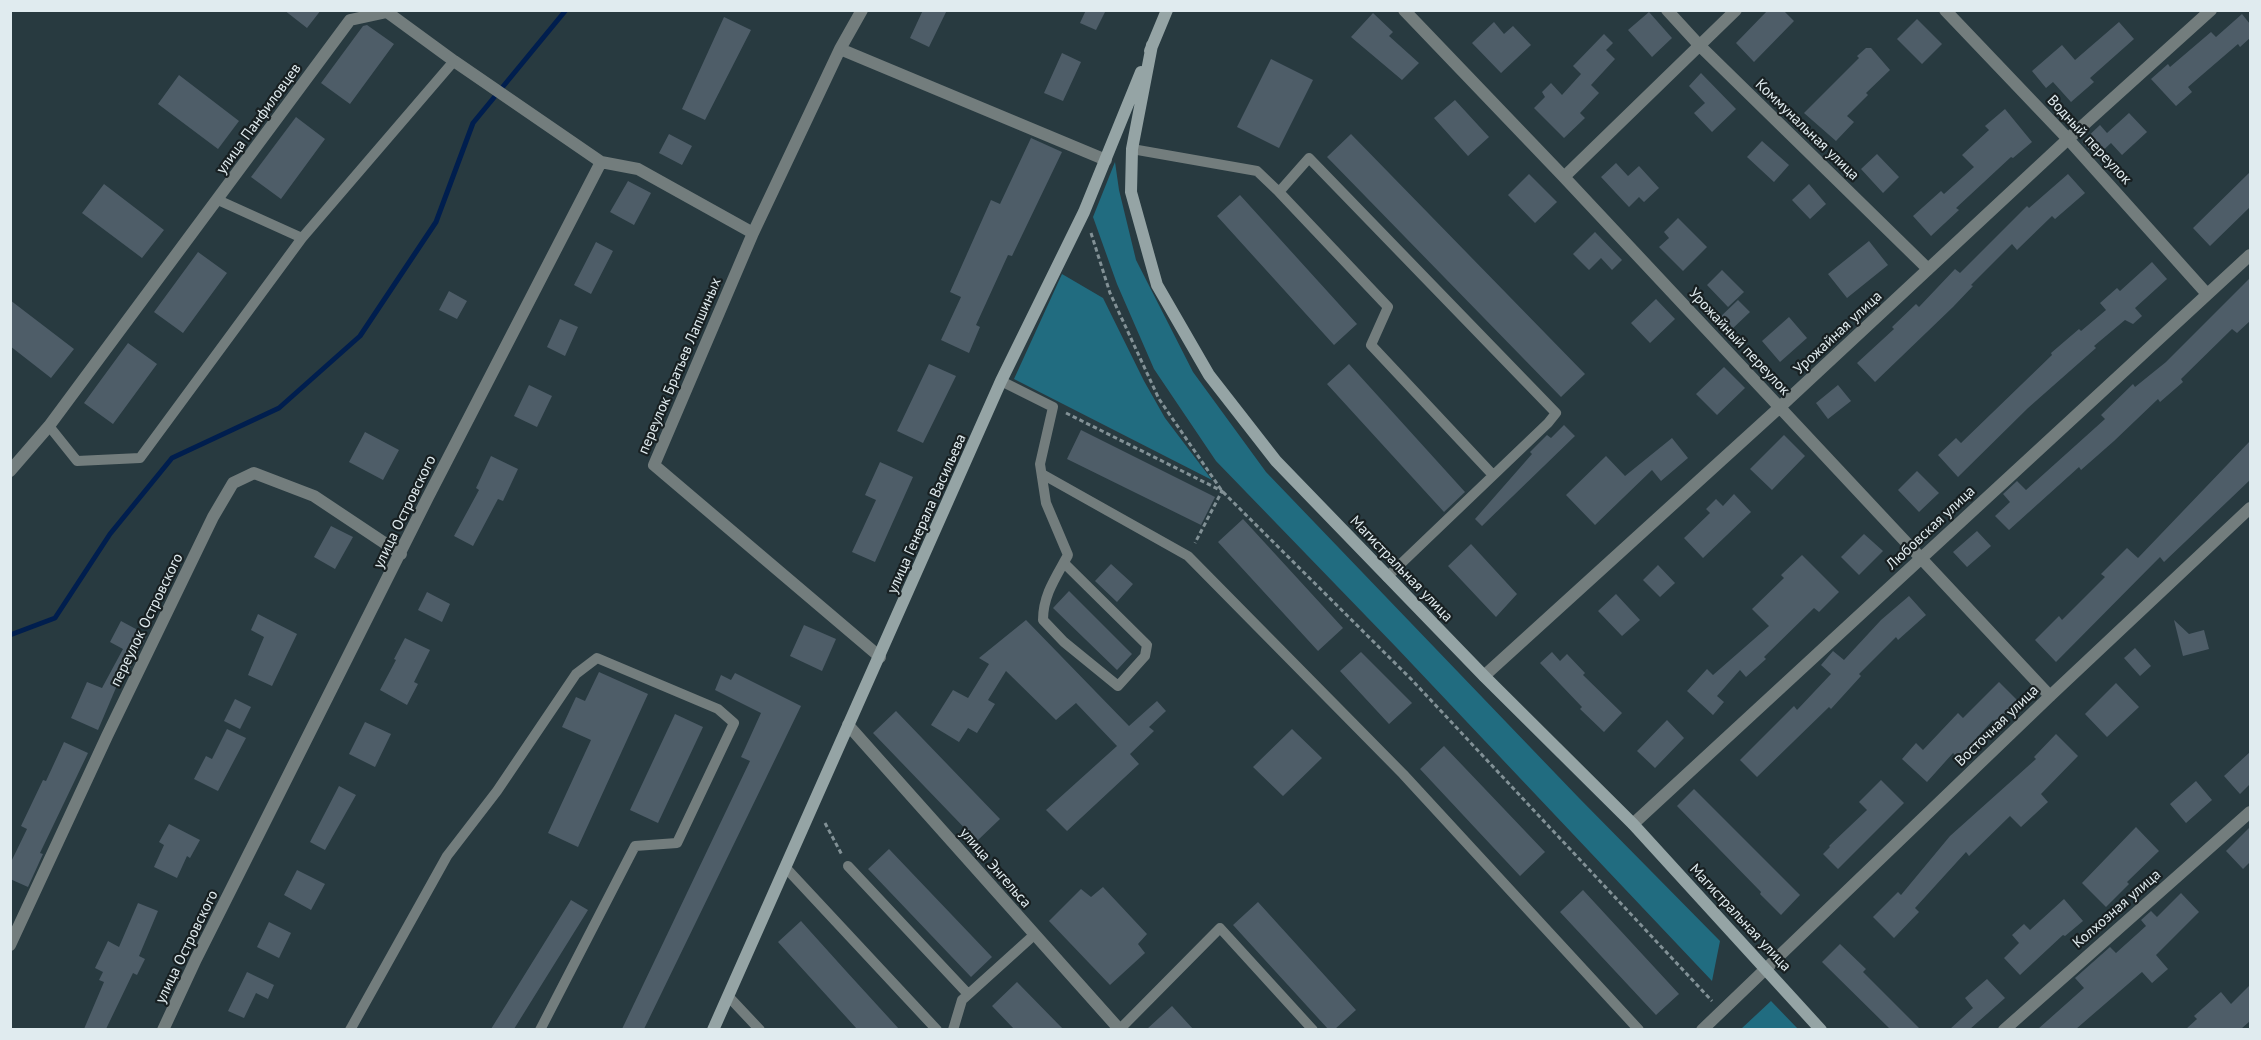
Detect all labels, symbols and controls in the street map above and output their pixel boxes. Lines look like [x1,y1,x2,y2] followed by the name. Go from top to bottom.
[213,60,305,178] street label: улица Панфиловцев
[1751,76,1863,184] street label: Коммунальная улица
[2043,92,2135,188] street label: Водный переулок
[635,275,725,457] street label: переулок Братьев Лапшиных
[1685,285,1793,399] street label: Урожайный переулок
[1790,288,1886,378] street label: Урожайная улица
[884,431,970,597] street label: улица Генерала Васильева
[370,452,440,572] street label: улица Островского
[1883,482,1979,574] street label: Любовская улица
[1346,512,1456,626] street label: Магистральная улица
[107,550,187,690] street label: переулок Островского
[1951,682,2043,770] street label: Восточная улица
[955,824,1035,912] street label: улица Энгельса
[1686,861,1794,975] street label: Магистральная улица
[2069,866,2165,952] street label: Колхозная улица
[152,887,222,1007] street label: улица Островского

